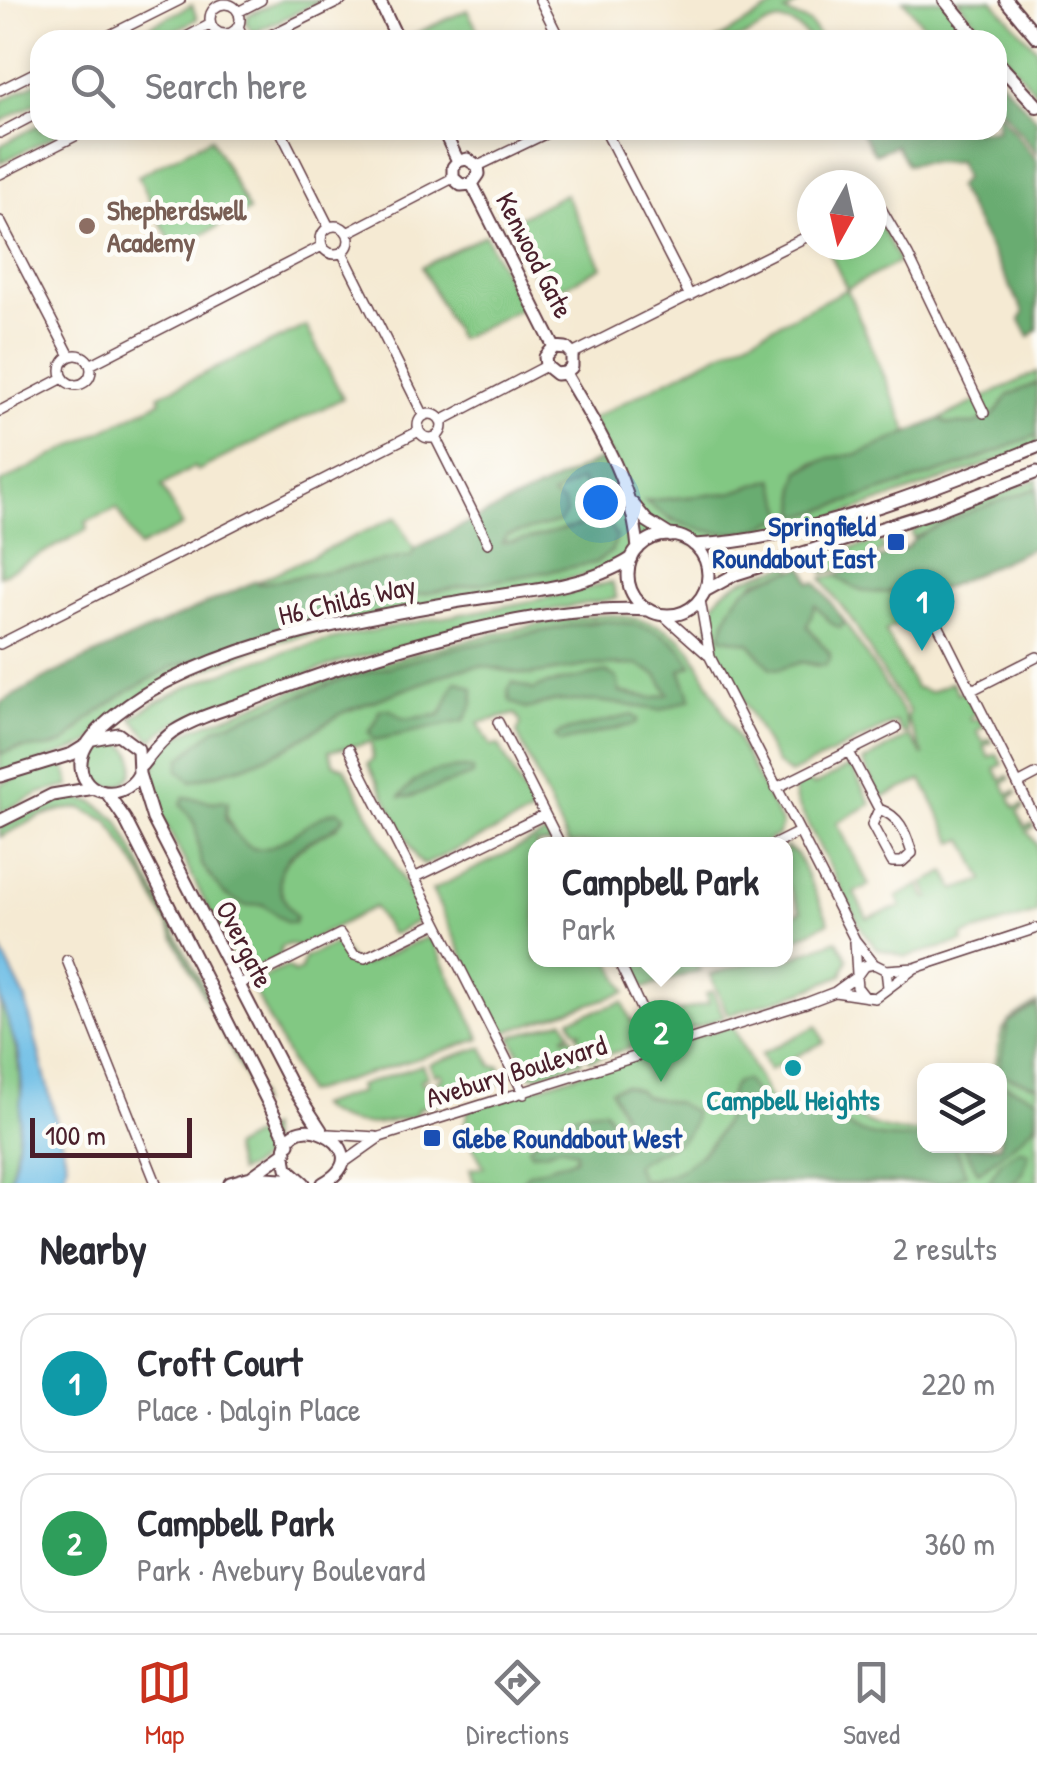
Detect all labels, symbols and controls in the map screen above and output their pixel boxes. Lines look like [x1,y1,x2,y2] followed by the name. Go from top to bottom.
[30,30,1007,140] search box
[65,58,120,113] icon: search
[145,59,307,111] text: Search here
[797,170,887,260] north arrow
[487,186,583,324] street label: Kenwood Gate
[107,191,247,262] place label: Shepherdswell Academy
[76,215,98,237] marker: Shepherdswell Academy
[575,477,626,528] your location
[712,507,877,577] place label: Springfield Roundabout East
[885,531,907,553] marker: Springfield Roundabout East
[275,566,420,634] street label: H6 Childs Way
[890,568,954,651] pin: 1
[528,837,793,967] popup
[562,855,759,907] text: Campbell Park
[207,894,283,994] street label: Overgate
[562,907,615,950] text: Park
[628,1000,694,1082] pin: 2
[421,1025,611,1117] street label: Avebury Boulevard
[782,1057,804,1079] marker: Campbell Heights
[917,1063,1007,1153] map controls
[917,1063,1007,1153] button: layers
[706,1081,880,1120] place label: Campbell Heights
[30,1113,192,1158] scale bar
[45,1116,106,1154] text: 100 m
[452,1119,683,1157] place label: Glebe Roundabout West
[421,1127,443,1149] marker: Glebe Roundabout West
[40,1220,147,1277] text: Nearby
[893,1227,997,1270] text: 2 results
[137,1336,302,1388] text: Croft Court
[69,1362,80,1405] text: 1
[922,1362,995,1405] text: 220 m
[137,1388,361,1431] text: Place · Dalgin Place
[137,1496,334,1548] text: Campbell Park
[67,1522,82,1565] text: 2
[924,1522,995,1565] text: 360 m
[137,1548,425,1591] text: Park · Avebury Boulevard
[137,1655,192,1753] tab: Map
[466,1655,569,1753] tab: Directions
[843,1655,900,1753] tab: Saved

